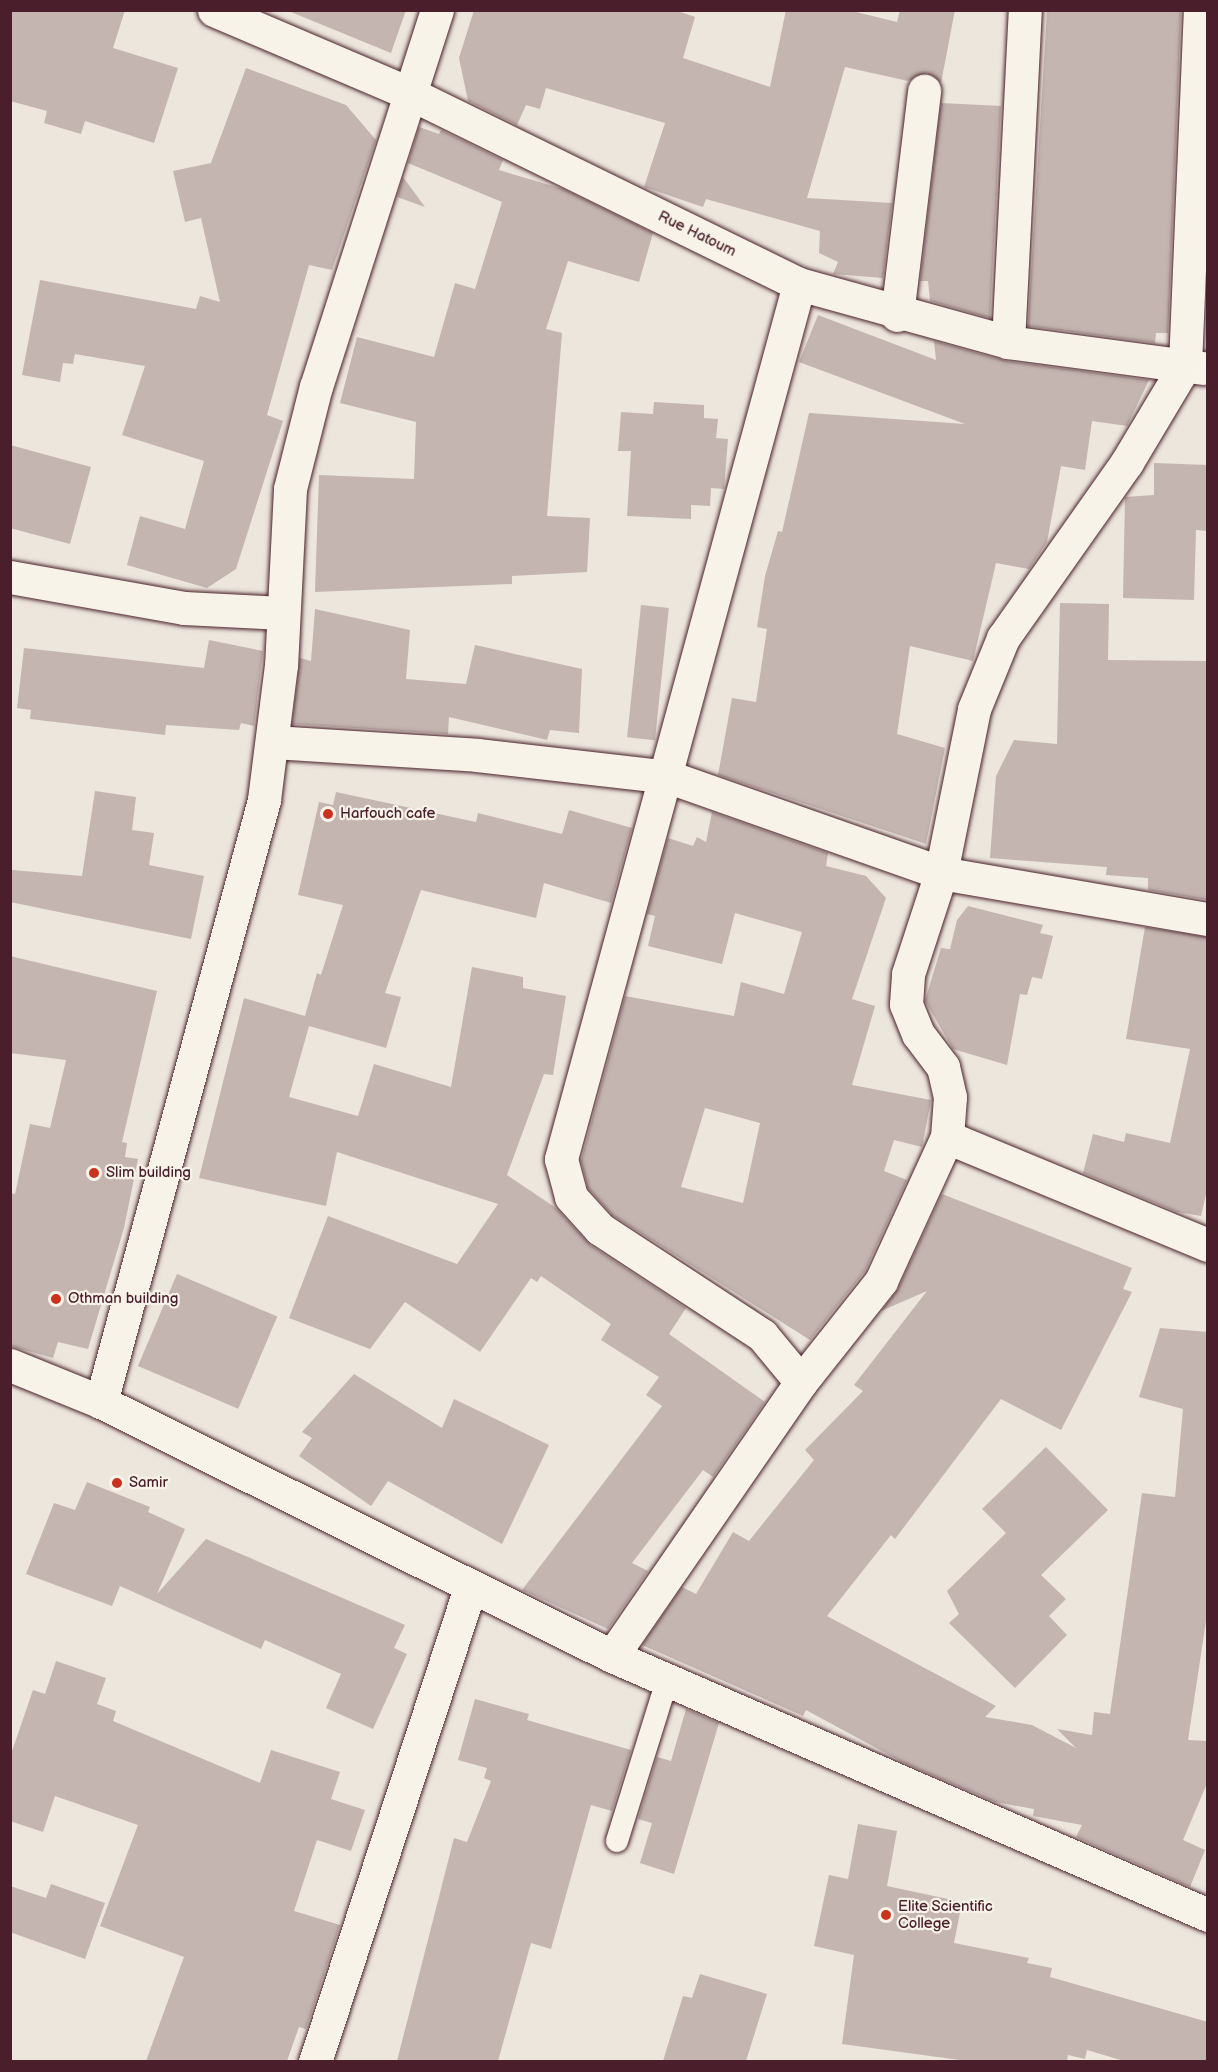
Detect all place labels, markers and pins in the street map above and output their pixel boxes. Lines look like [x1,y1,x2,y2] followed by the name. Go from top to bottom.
[340,805,435,823] place label: Harfouch cafe
[321,807,335,821] marker: Harfouch cafe
[106,1164,191,1182] place label: Slim building
[87,1166,101,1180] marker: Slim building
[68,1290,178,1308] place label: Othman building
[49,1292,63,1306] marker: Othman building
[129,1474,168,1492] place label: Samir
[110,1476,124,1490] marker: Samir
[898,1897,993,1932] place label: Elite Scientific College
[879,1908,893,1922] marker: Elite Scientific College

